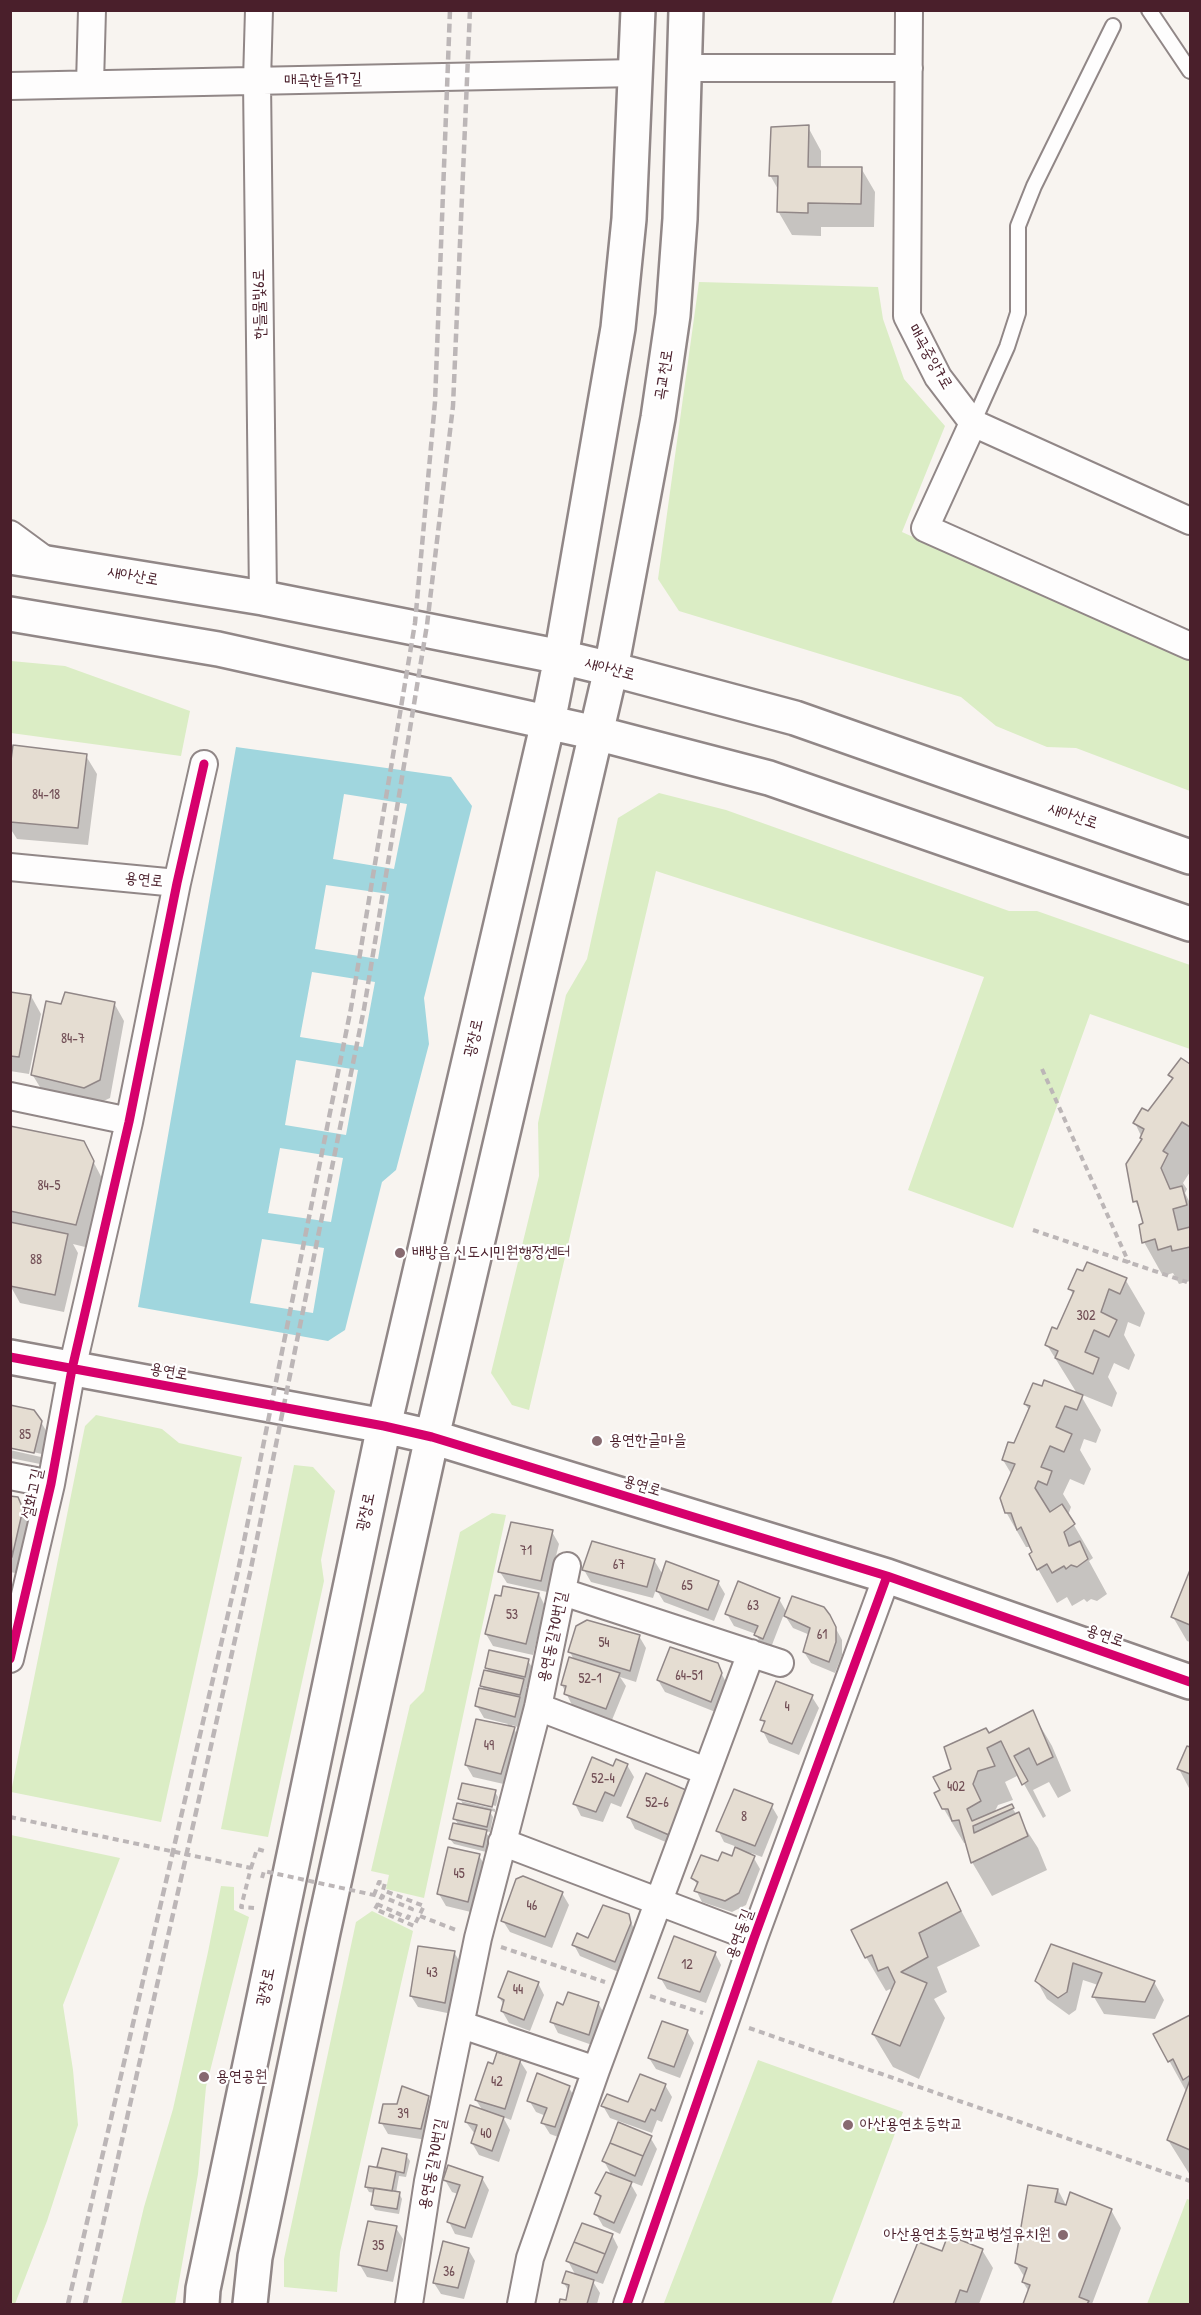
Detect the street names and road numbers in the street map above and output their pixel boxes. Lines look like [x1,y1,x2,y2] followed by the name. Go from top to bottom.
[284,70,362,90] street label: 매곡한들17길
[250,268,270,340] street label: 한들물빛6로
[904,321,956,393] street label: 매곡중앙7로
[650,348,678,402] street label: 곡교천로
[106,562,160,590] street label: 새아산로
[583,653,637,685] street label: 새아산로
[1046,799,1100,833] street label: 새아산로
[124,868,164,892] street label: 용연로
[460,1017,488,1059] street label: 광장로
[148,1359,190,1385] street label: 용연로
[18,1467,48,1521] street label: 설화고길
[621,1471,663,1501] street label: 용연로
[353,1491,379,1533] street label: 광장로
[534,1590,572,1684] street label: 용연동길70번길
[1084,1621,1126,1651] street label: 용연로
[722,1907,758,1961] street label: 용연동길
[253,1966,279,2008] street label: 광장로
[415,2117,451,2211] street label: 용연동길70번길

